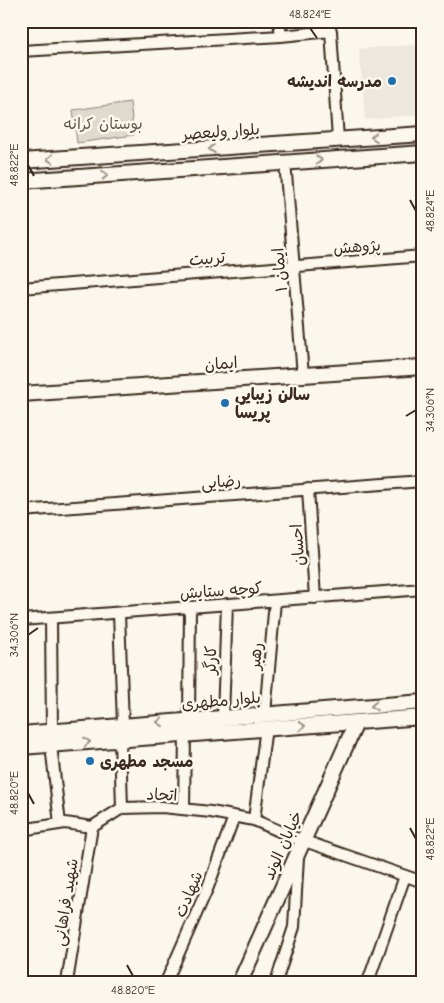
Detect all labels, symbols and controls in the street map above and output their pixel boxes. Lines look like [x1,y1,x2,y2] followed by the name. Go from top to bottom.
[289,7,331,21] text: 48.824°E
[287,73,382,91] place label: مدرسه اندیشه
[386,75,398,87] marker: مدرسه اندیشه
[63,115,143,134] park label: بوستان کرانه
[180,120,260,145] street label: بلوار ولیعصر
[370,132,378,143] one-way arrow
[208,143,216,154] one-way arrow
[7,144,21,186] text: 48.822°E
[46,154,54,165] one-way arrow
[316,155,324,166] one-way arrow
[101,170,109,181] one-way arrow
[423,190,437,232] text: 48.824°E
[333,236,381,259] street label: پژوهش
[269,247,291,293] street label: ایمان ۱
[188,248,226,270] street label: تربیت
[204,354,238,374] street label: ایمان
[235,386,310,423] place label: سالن زیبایی پریسا
[423,388,437,432] text: 34.306°N
[219,397,231,409] marker: سالن زیبایی پریسا
[201,472,242,493] street label: رضایی
[288,523,308,567] street label: احسان
[179,579,263,604] street label: کوچه ستایش
[7,613,21,657] text: 34.306°N
[246,642,266,672] street label: رهبر
[200,645,220,677] street label: کارگر
[181,689,261,714] street label: بلوار مطهری
[370,700,378,711] one-way arrow
[156,717,164,728] one-way arrow
[298,720,306,731] one-way arrow
[84,737,92,748] one-way arrow
[100,753,193,771] place label: مسجد مطهری
[84,755,96,767] marker: مسجد مطهری
[7,771,21,815] text: 48.820°E
[146,785,178,805] street label: اتحاد
[260,808,307,883] street label: خیابان الوند
[423,818,437,860] text: 48.822°E
[50,857,83,947] street label: شهید فراهانی
[171,869,207,920] street label: شهادت
[111,983,155,997] text: 48.820°E

